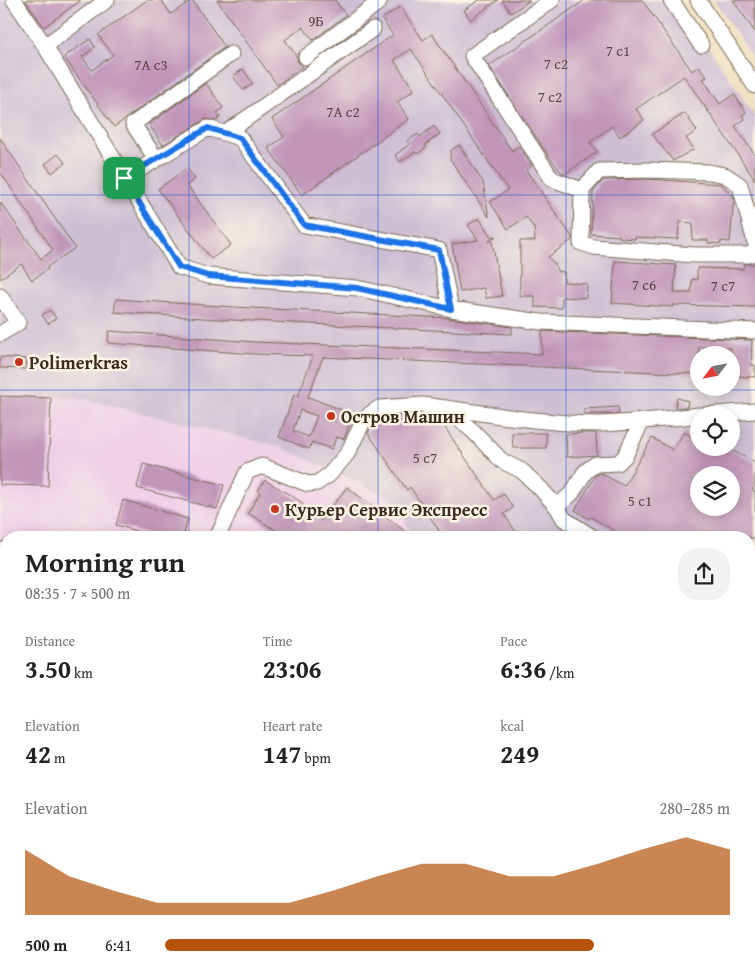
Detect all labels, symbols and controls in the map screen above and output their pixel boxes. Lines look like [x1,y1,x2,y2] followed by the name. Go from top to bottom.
[308,10,324,31] house number: 9Б
[606,40,630,61] house number: 7 с1
[544,53,568,74] house number: 7 с2
[134,54,168,75] house number: 7А с3
[538,86,562,107] house number: 7 c2
[326,101,360,122] house number: 7А с2
[103,157,145,199] pin
[110,164,138,192] icon: arrive
[632,274,656,295] house number: 7 с6
[711,275,735,296] house number: 7 с7
[690,346,740,396] north arrow
[690,346,740,516] map controls
[29,349,128,376] place label: Polimerkras
[13,356,25,368] marker: Polimerkras
[341,403,465,430] place label: Остров Машин
[690,406,740,456] button: locate
[325,410,337,422] marker: Остров Машин
[413,447,437,468] house number: 5 с7
[690,466,740,516] button: layers
[628,490,652,511] house number: 5 с1
[285,496,487,523] place label: Курьер Сервис Экспресс
[269,503,281,515] marker: Курьер Сервис Экспресс
[25,541,185,582] text: Morning run
[678,548,730,600] button: share
[25,581,130,605] text: 08:35 · 7 × 500 m
[25,631,75,651] text: Distance
[263,631,292,651] text: Time
[500,631,527,651] text: Pace
[25,651,71,687] text: 3.50
[263,651,322,687] text: 23:06
[500,651,546,687] text: 6:36
[71,663,93,683] text: km
[546,663,575,683] text: /km
[25,716,80,736] text: Elevation
[263,716,323,736] text: Heart rate
[500,716,524,736] text: kcal
[25,736,51,772] text: 42
[263,736,302,772] text: 147
[500,736,539,772] text: 249
[51,748,65,768] text: m
[302,748,331,768] text: bpm
[25,796,88,820] text: Elevation
[660,796,730,820] text: 280–285 m
[25,933,67,957] text: 500 m
[105,933,132,957] text: 6:41

